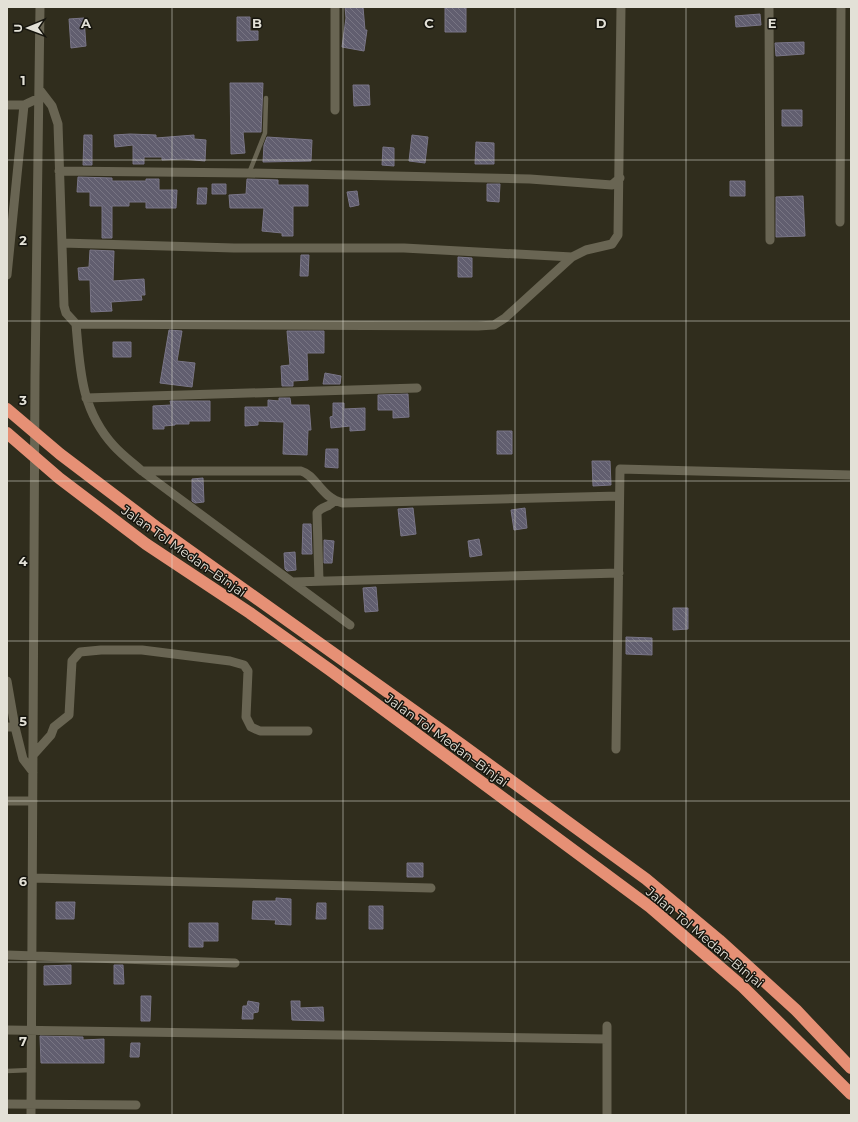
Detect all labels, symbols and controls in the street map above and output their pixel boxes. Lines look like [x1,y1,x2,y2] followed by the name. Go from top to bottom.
[8,8,48,48] north arrow
[80,15,92,31] text: A
[252,15,262,31] text: B
[424,15,434,31] text: C
[596,15,607,31] text: D
[768,15,777,31] text: E
[11,24,25,33] text: U
[20,72,26,88] text: 1
[19,232,27,248] text: 2
[18,392,27,408] text: 3
[118,501,249,600] street label: Jalan Tol Medan–Binjai
[19,553,28,569] text: 4
[382,689,512,790] street label: Jalan Tol Medan–Binjai
[19,713,27,729] text: 5
[19,873,28,889] text: 6
[642,883,767,991] street label: Jalan Tol Medan–Binjai
[19,1033,27,1049] text: 7

